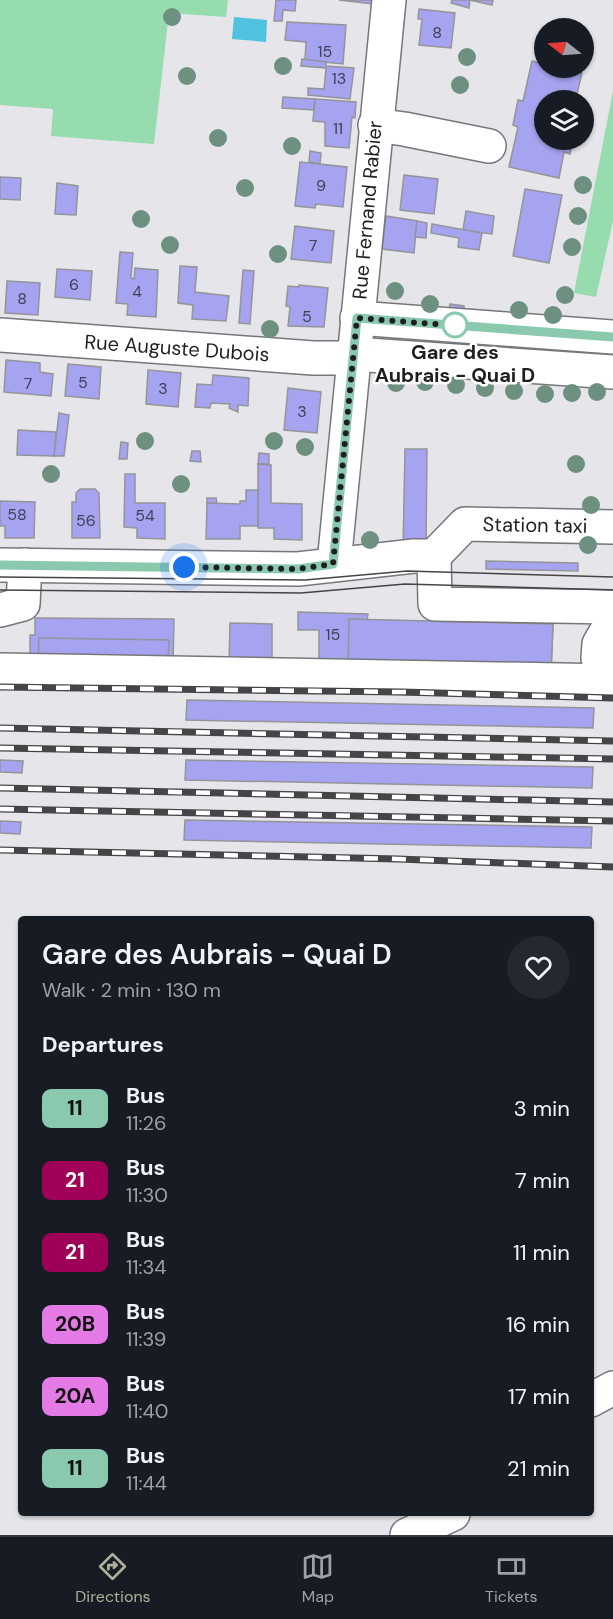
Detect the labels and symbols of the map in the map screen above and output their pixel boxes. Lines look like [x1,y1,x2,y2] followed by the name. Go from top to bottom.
[534,18,594,78] north arrow
[432,22,442,43] house number: 8
[318,41,332,62] house number: 15
[332,68,346,89] house number: 13
[333,118,343,139] house number: 11
[346,120,388,300] street label: Rue Fernand Rabier
[316,175,326,196] house number: 9
[309,235,317,256] house number: 7
[69,274,79,295] house number: 6
[132,281,142,302] house number: 4
[17,288,27,309] house number: 8
[302,306,312,327] house number: 5
[442,312,468,338] marker: Gare des Aubrais - Quai D
[84,329,270,367] street label: Rue Auguste Dubois
[375,339,535,388] place label: Gare des Aubrais - Quai D
[78,372,88,393] house number: 5
[24,373,32,394] house number: 7
[158,378,168,399] house number: 3
[297,401,307,422] house number: 3
[7,504,27,525] house number: 58
[135,505,155,526] house number: 54
[76,510,96,531] house number: 56
[482,511,588,539] street label: Station taxi
[169,552,199,582] your location
[326,624,340,645] house number: 15

